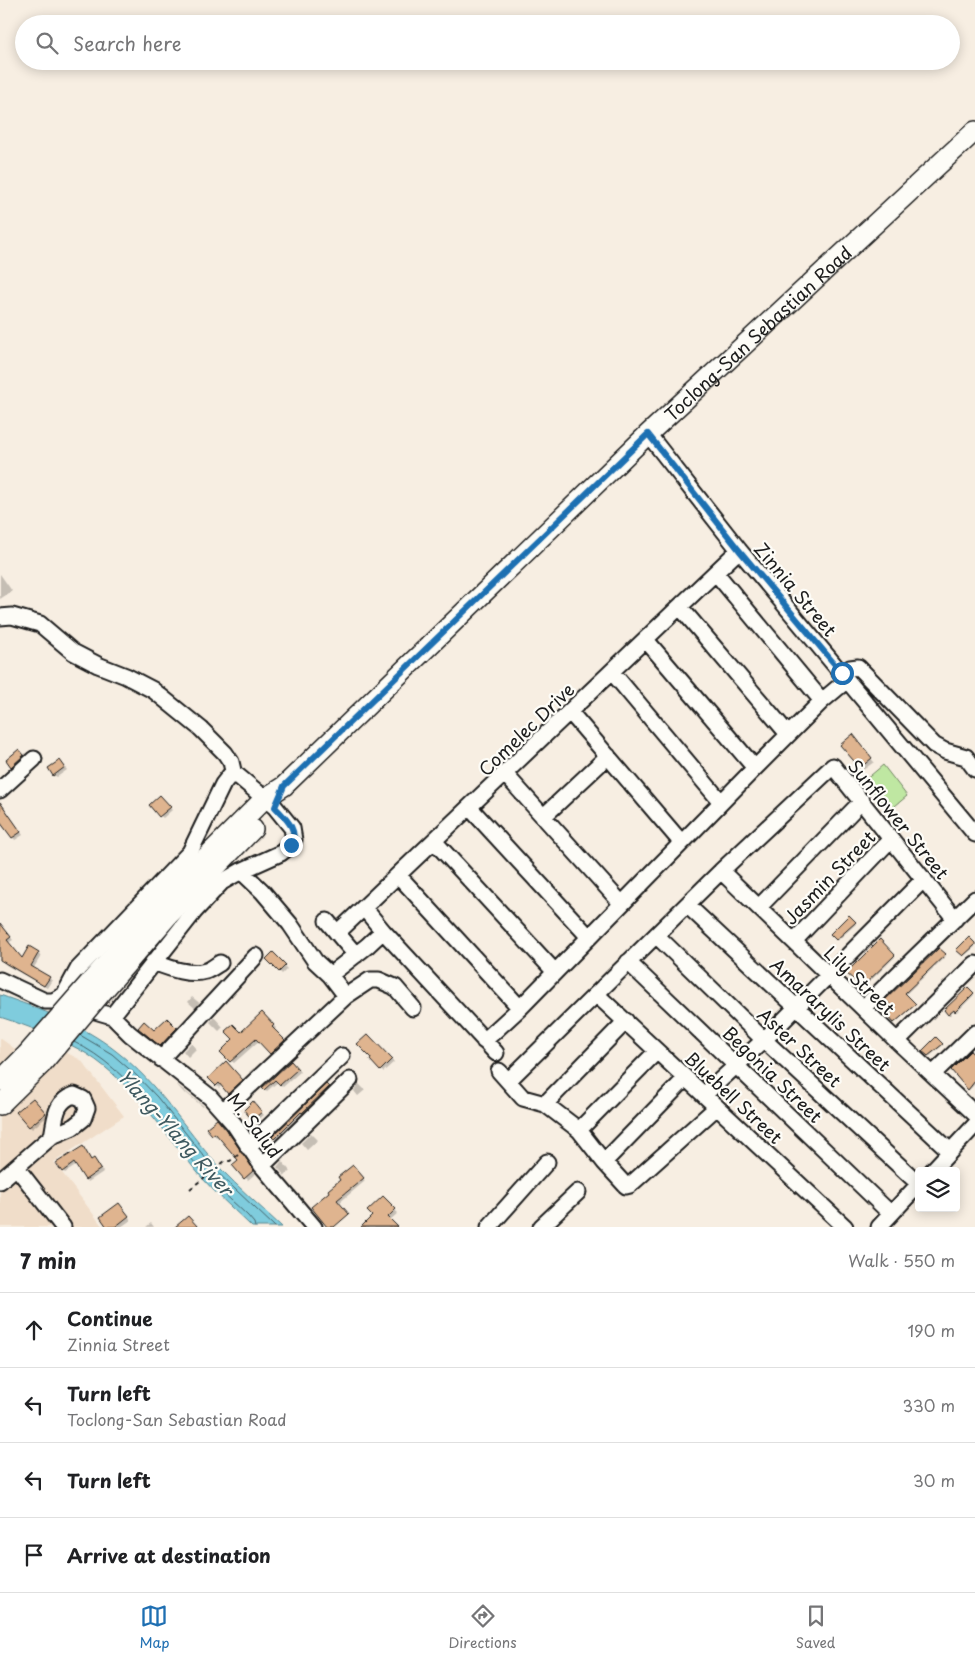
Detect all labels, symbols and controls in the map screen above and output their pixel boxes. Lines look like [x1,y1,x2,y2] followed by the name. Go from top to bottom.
[15,15,960,70] search box
[33,29,61,57] icon: search
[73,29,182,57] text: Search here
[658,239,857,427] street label: Toclong-San Sebastian Road
[748,536,844,642] street label: Zinnia Street
[831,662,854,685] route start
[472,676,580,782] street label: Comelec Drive
[842,753,956,885] street label: Sunflower Street
[777,824,881,930] street label: Jasmin Street
[280,834,303,857] route end
[818,939,902,1021] street label: Lily Street
[765,951,897,1077] street label: Amararylis Street
[752,1001,848,1093] street label: Aster Street
[717,1019,829,1129] street label: Begonia Street
[679,1044,789,1150] street label: Bluebell Street
[112,1063,242,1203] water label: Ylang-Ylang River
[221,1087,289,1163] street label: M. Salud
[915,1167,960,1212] map controls
[915,1167,960,1212] button: layers
[20,1244,76,1276] text: 7 min
[848,1248,955,1272] text: Walk · 550 m
[67,1304,153,1332] text: Continue
[20,1316,48,1344] icon: ahead
[907,1318,955,1342] text: 190 m
[67,1332,170,1356] text: Zinnia Street
[67,1379,151,1407] text: Turn left
[20,1391,48,1419] icon: left
[902,1393,955,1417] text: 330 m
[67,1407,286,1431] text: Toclong-San Sebastian Road
[20,1466,48,1494] icon: left
[67,1466,151,1494] text: Turn left
[913,1468,955,1492] text: 30 m
[20,1541,48,1569] icon: arrive
[67,1541,271,1569] text: Arrive at destination
[140,1602,169,1653] tab: Map
[449,1602,517,1653] tab: Directions
[796,1602,835,1653] tab: Saved

